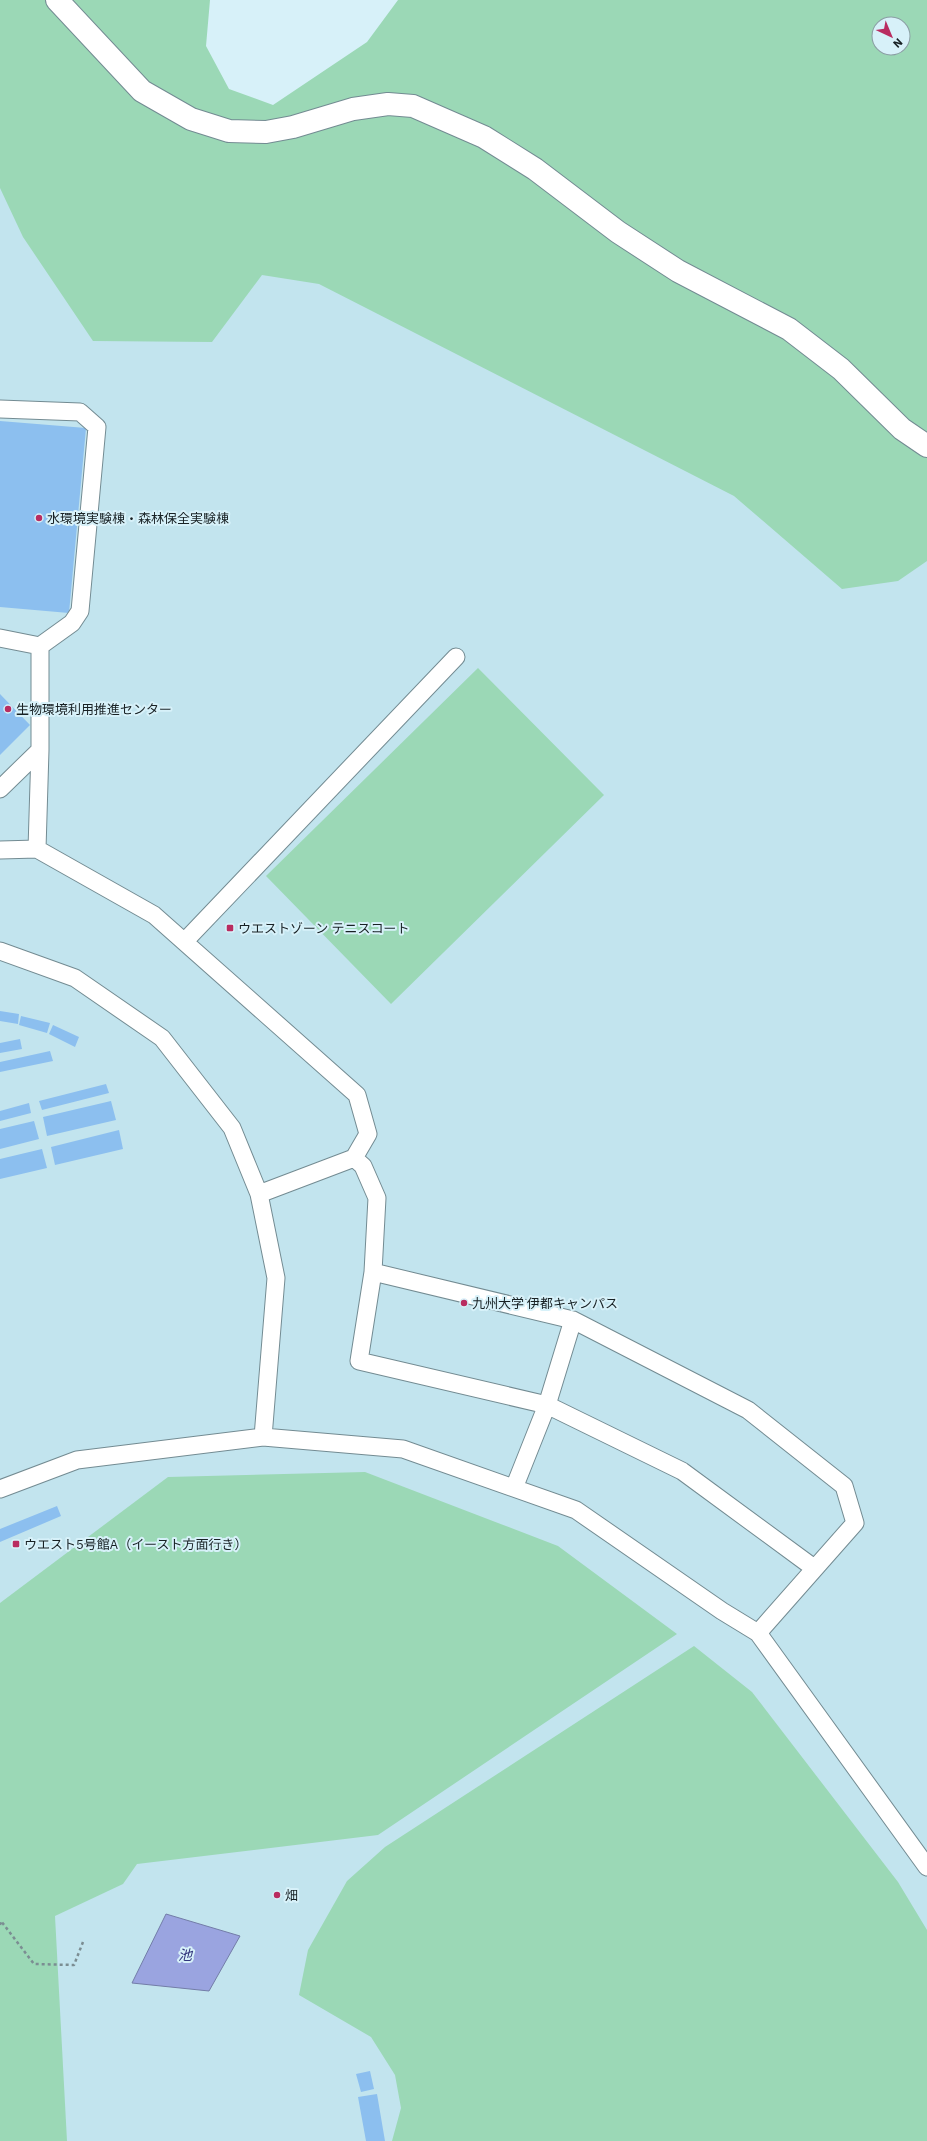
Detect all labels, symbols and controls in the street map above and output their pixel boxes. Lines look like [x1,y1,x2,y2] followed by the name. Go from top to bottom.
[871,16,911,56] north arrow
[890,35,906,51] text: N
[47,510,229,527] place label: 水環境実験棟・森林保全実験棟
[34,513,44,523] marker: 水環境実験棟・森林保全実験棟
[16,701,172,718] place label: 生物環境利用推進センター
[3,704,13,714] marker: 生物環境利用推進センター
[238,920,409,937] place label: ウエストゾーン テニスコート
[225,923,235,933] marker: ウエストゾーン テニスコート
[472,1295,618,1312] place label: 九州大学 伊都キャンパス
[459,1298,469,1308] marker: 九州大学 伊都キャンパス
[24,1536,247,1553] place label: ウエスト5号館A（イースト方面行き）
[11,1539,21,1549] marker: ウエスト5号館A（イースト方面行き）
[285,1887,298,1904] place label: 畑
[272,1890,282,1900] marker: 畑
[178,1946,194,1964] water label: 池

